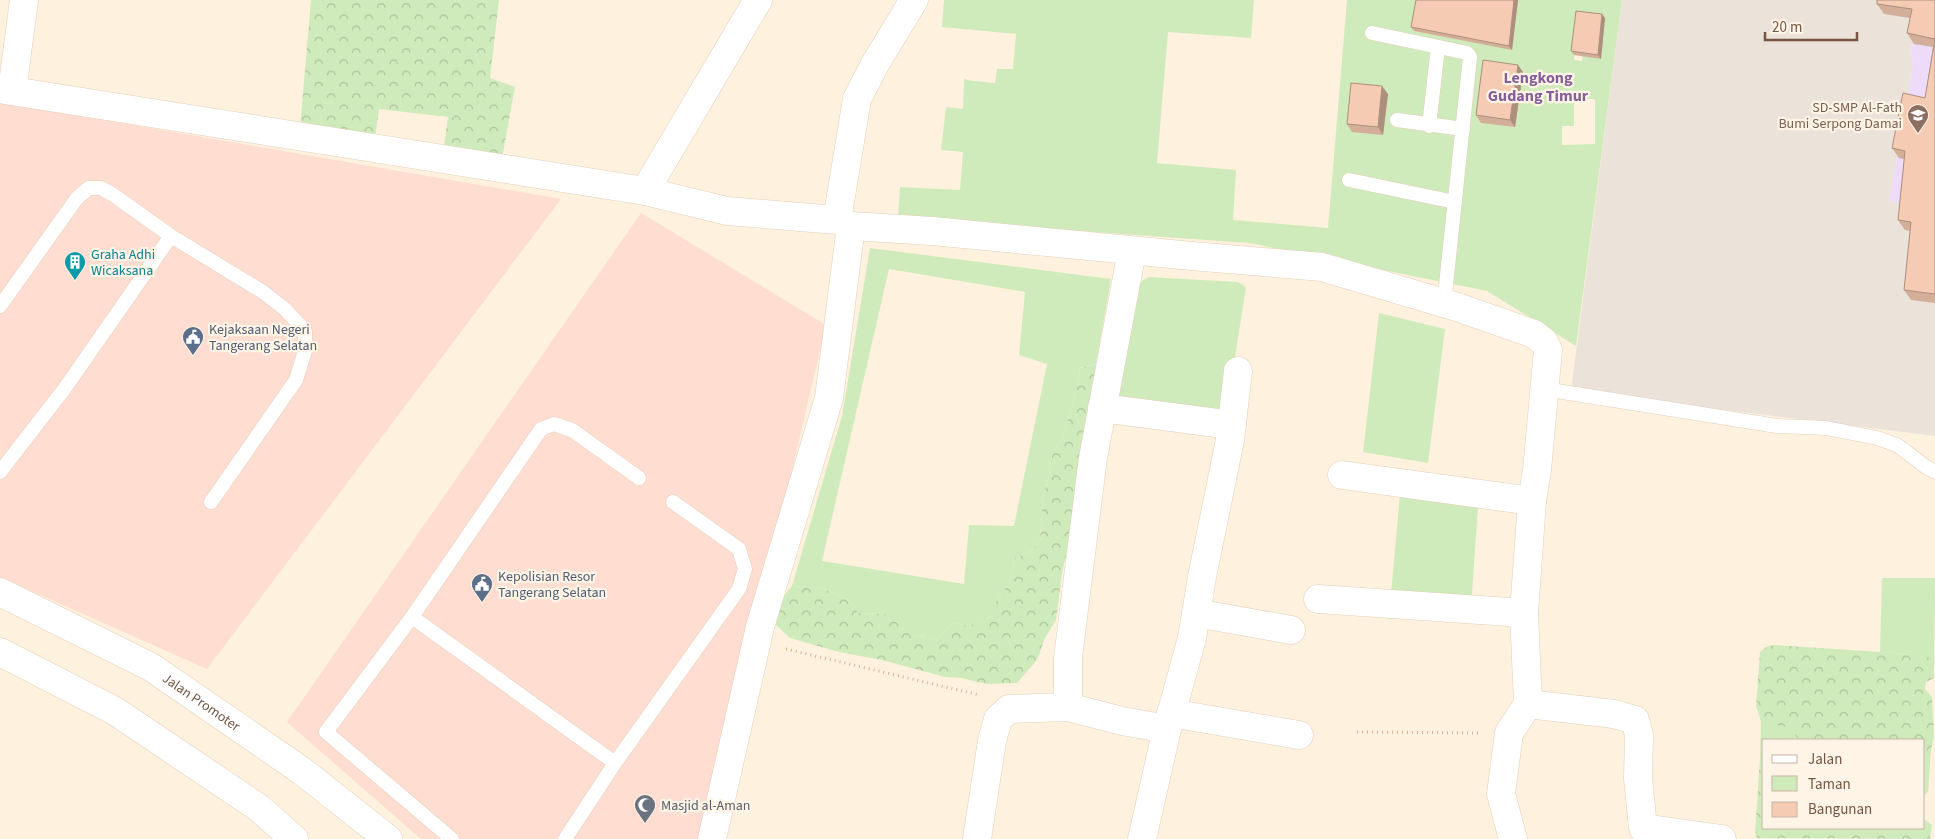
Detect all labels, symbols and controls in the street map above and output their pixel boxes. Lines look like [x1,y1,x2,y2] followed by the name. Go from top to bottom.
[1765,10,1858,42] scale bar
[1772,17,1802,38] text: 20 m
[1488,67,1589,107] district label: Lengkong Gudang Timur
[1778,98,1902,134] place label: SD-SMP Al-Fath Bumi Serpong Damai
[1906,103,1930,134] school or university icon: SD-SMP Al-Fath Bumi Serpong Damai
[91,245,155,281] place label: Graha Adhi Wicaksana
[63,250,87,281] building icon: Graha Adhi Wicaksana
[209,320,317,356] place label: Kejaksaan Negeri Tangerang Selatan
[181,325,205,356] public building icon: Kejaksaan Negeri Tangerang Selatan
[498,567,606,603] place label: Kepolisian Resor Tangerang Selatan
[470,572,494,603] public building icon: Kepolisian Resor Tangerang Selatan
[158,669,244,737] street label: Jalan Promoter
[1762,739,1925,829] legend
[1808,749,1842,770] text: Jalan
[1808,774,1851,795] text: Taman
[633,793,657,824] mosque icon: Masjid al-Aman
[661,796,750,816] place label: Masjid al-Aman
[1808,799,1872,820] text: Bangunan

